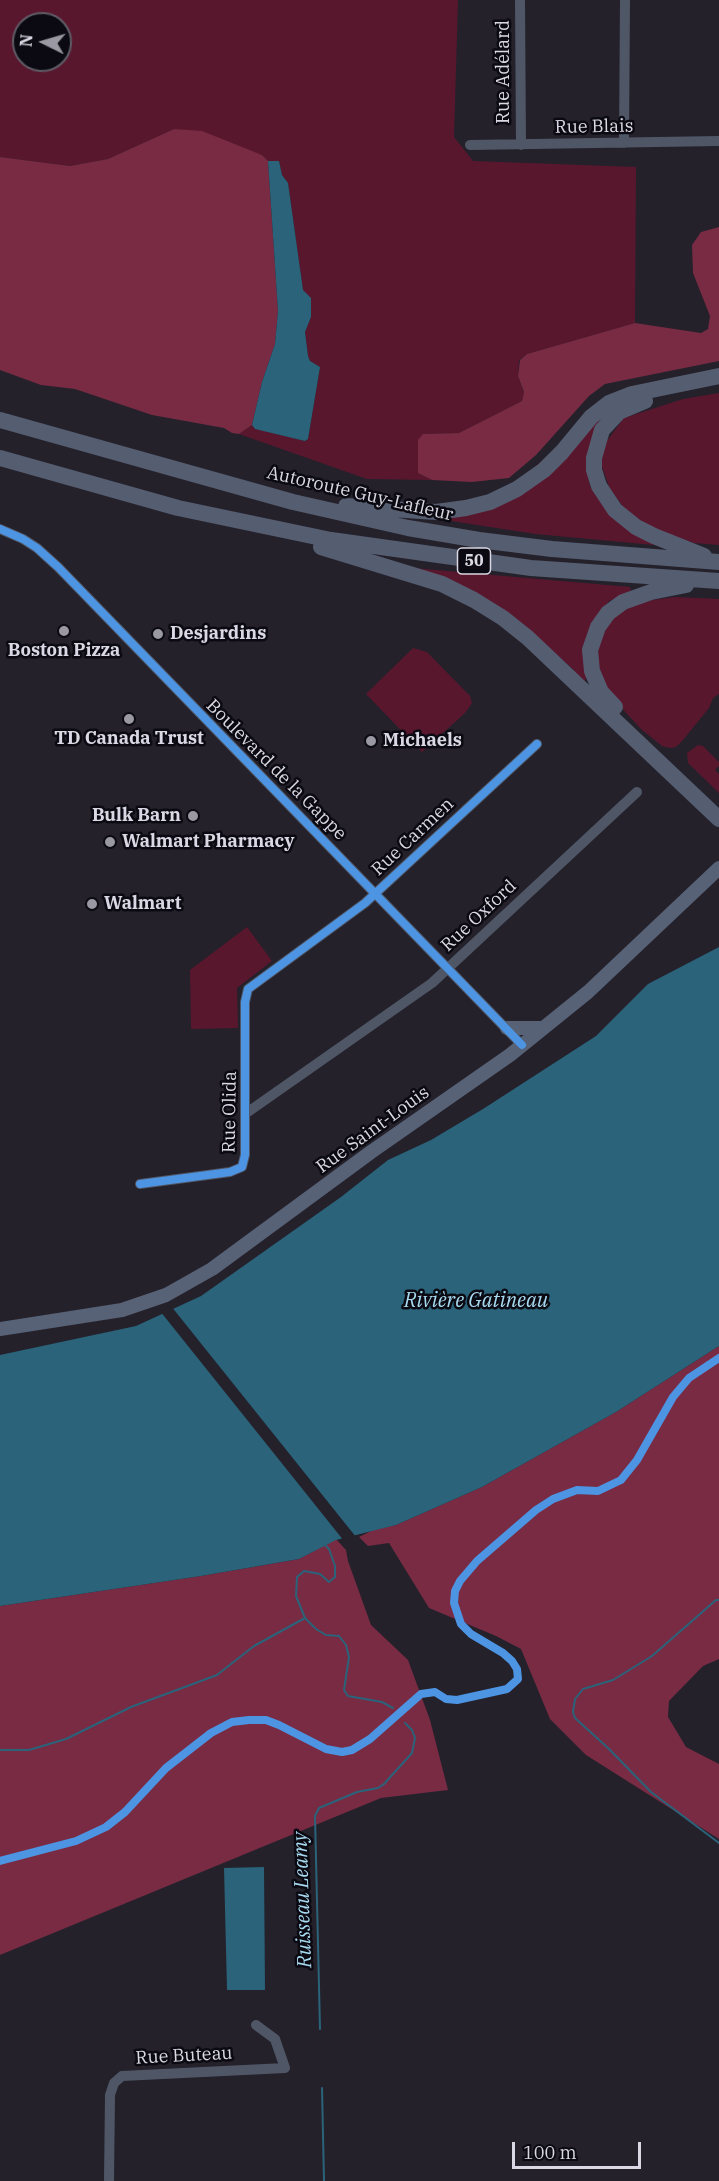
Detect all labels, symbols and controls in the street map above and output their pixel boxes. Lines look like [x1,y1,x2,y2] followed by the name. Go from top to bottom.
[12,12,72,72] north arrow
[493,20,515,124] street label: Rue Adélard
[16,33,37,48] text: N
[554,116,634,138] street label: Rue Blais
[265,462,455,526] street label: Autoroute Guy-Lafleur
[458,548,490,574] road number: 50
[170,623,266,645] place label: Desjardins
[57,624,71,638] marker: Boston Pizza
[151,627,165,641] marker: Desjardins
[8,640,120,662] place label: Boston Pizza
[201,695,351,845] street label: Boulevard de la Gappe
[122,712,136,726] marker: TD Canada Trust
[54,728,204,750] place label: TD Canada Trust
[383,730,462,752] place label: Michaels
[364,734,378,748] marker: Michaels
[367,793,459,881] street label: Rue Carmen
[92,805,181,827] place label: Bulk Barn
[186,809,200,823] marker: Bulk Barn
[122,831,294,853] place label: Walmart Pharmacy
[103,835,117,849] marker: Walmart Pharmacy
[437,876,521,956] street label: Rue Oxford
[104,893,181,915] place label: Walmart
[85,897,99,911] marker: Walmart
[218,1071,242,1153] street label: Rue Olida
[312,1082,434,1178] street label: Rue Saint-Louis
[404,1289,548,1313] water label: Rivière Gatineau
[289,1832,317,1968] water label: Ruisseau Leamy
[135,2043,233,2069] street label: Rue Buteau
[515,2130,644,2168] scale bar
[523,2141,577,2164] text: 100 m

